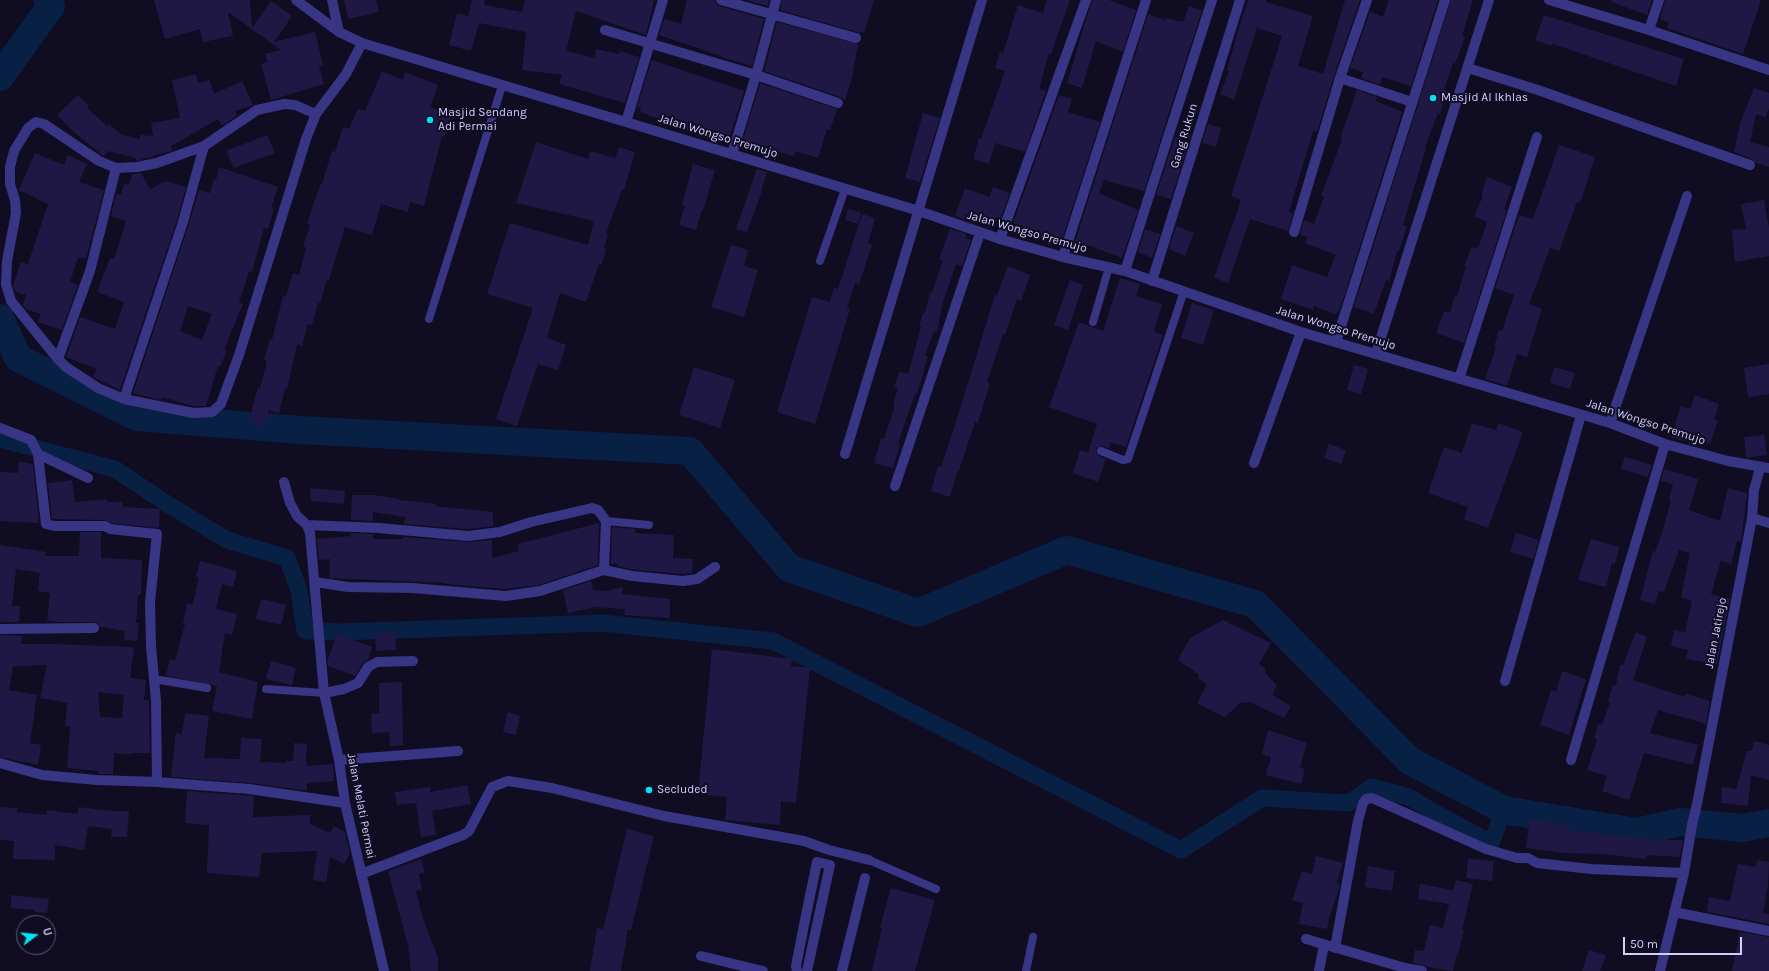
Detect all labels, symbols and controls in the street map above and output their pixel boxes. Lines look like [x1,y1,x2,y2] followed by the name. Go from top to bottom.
[1441,91,1528,105] place label: Masjid Al Ikhlas
[1428,93,1438,103] marker: Masjid Al Ikhlas
[1167,102,1201,170] street label: Gang Rukun
[438,106,527,134] place label: Masjid Sendang Adi Permai
[657,111,779,161] street label: Jalan Wongso Premujo
[425,115,435,125] marker: Masjid Sendang Adi Permai
[965,208,1089,256] street label: Jalan Wongso Premujo
[1275,303,1397,353] street label: Jalan Wongso Premujo
[1585,396,1707,448] street label: Jalan Wongso Premujo
[1702,596,1730,670] street label: Jalan Jatirejo
[344,752,378,860] street label: Jalan Melati Permai
[657,783,708,797] place label: Secluded
[644,785,654,795] marker: Secluded
[16,915,56,955] north arrow
[40,926,54,937] text: U
[1625,929,1744,955] scale bar
[1630,937,1658,951] text: 50 m

